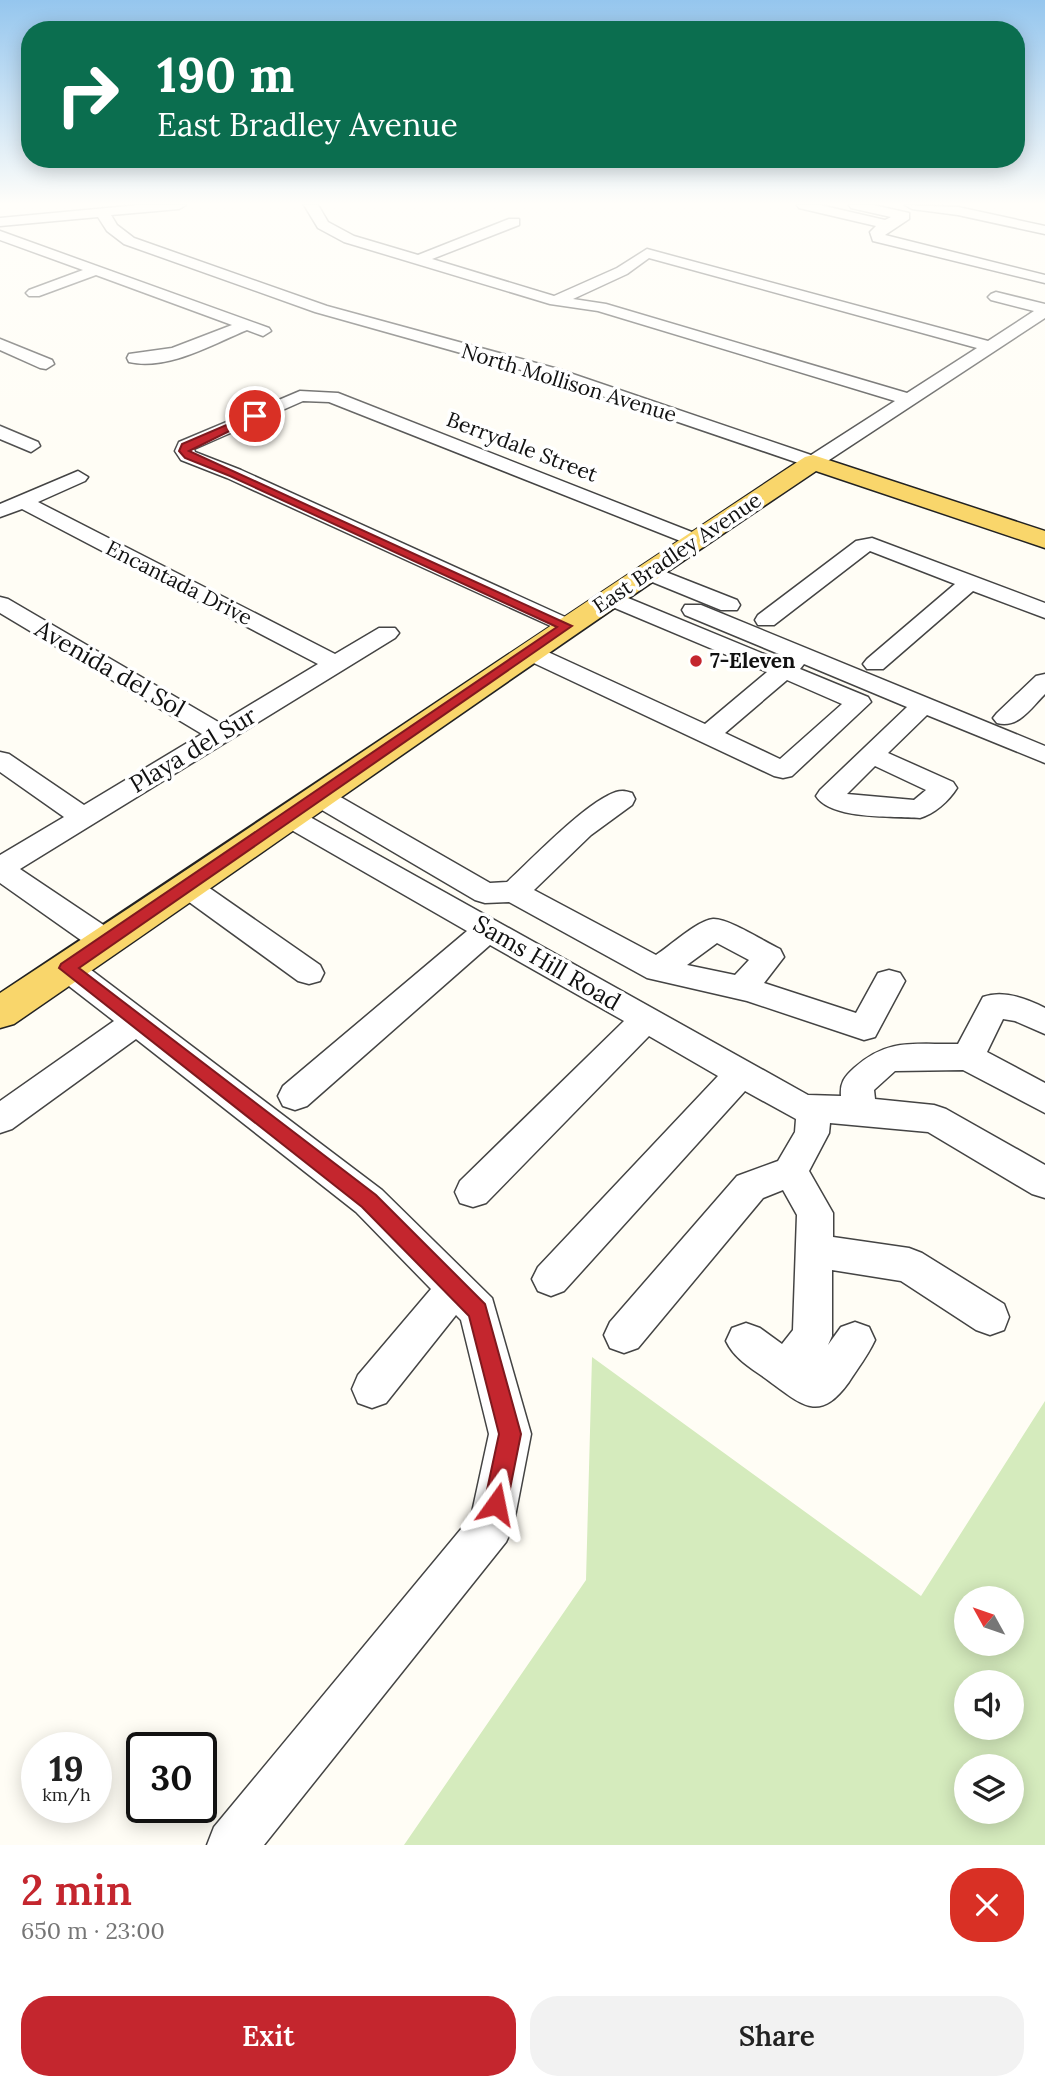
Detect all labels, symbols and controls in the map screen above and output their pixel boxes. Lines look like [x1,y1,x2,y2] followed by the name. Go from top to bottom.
[157,43,294,105] text: 190 m
[42,49,133,140] icon: right
[157,104,458,145] text: East Bradley Avenue
[458,337,680,428] street label: North Mollison Avenue
[225,386,285,446] pin
[236,397,274,435] icon: arrive
[443,405,602,488] street label: Berrydale Street
[587,486,766,619] street label: East Bradley Avenue
[101,534,257,631] street label: Encantada Drive
[29,613,191,724] street label: Avenida del Sol
[710,647,796,674] place label: 7-Eleven
[688,653,704,669] marker: 7-Eleven
[124,699,262,800] street label: Playa del Sur
[468,908,627,1017] street label: Sams Hill Road
[459,1467,533,1541] position arrow
[954,1586,1024,1656] north arrow
[954,1586,1024,1824] map controls
[954,1670,1024,1740] button: sound
[126,1732,217,1823] speed limit sign: 30
[49,1746,84,1791] text: 19
[954,1754,1024,1824] button: layers
[42,1783,91,1806] text: km/h
[21,1863,132,1917] text: 2 min
[950,1868,1024,1942] button: close
[21,1916,165,1945] text: 650 m · 23:00
[21,1996,516,2076] button: Exit
[530,1996,1024,2076] button: Share

